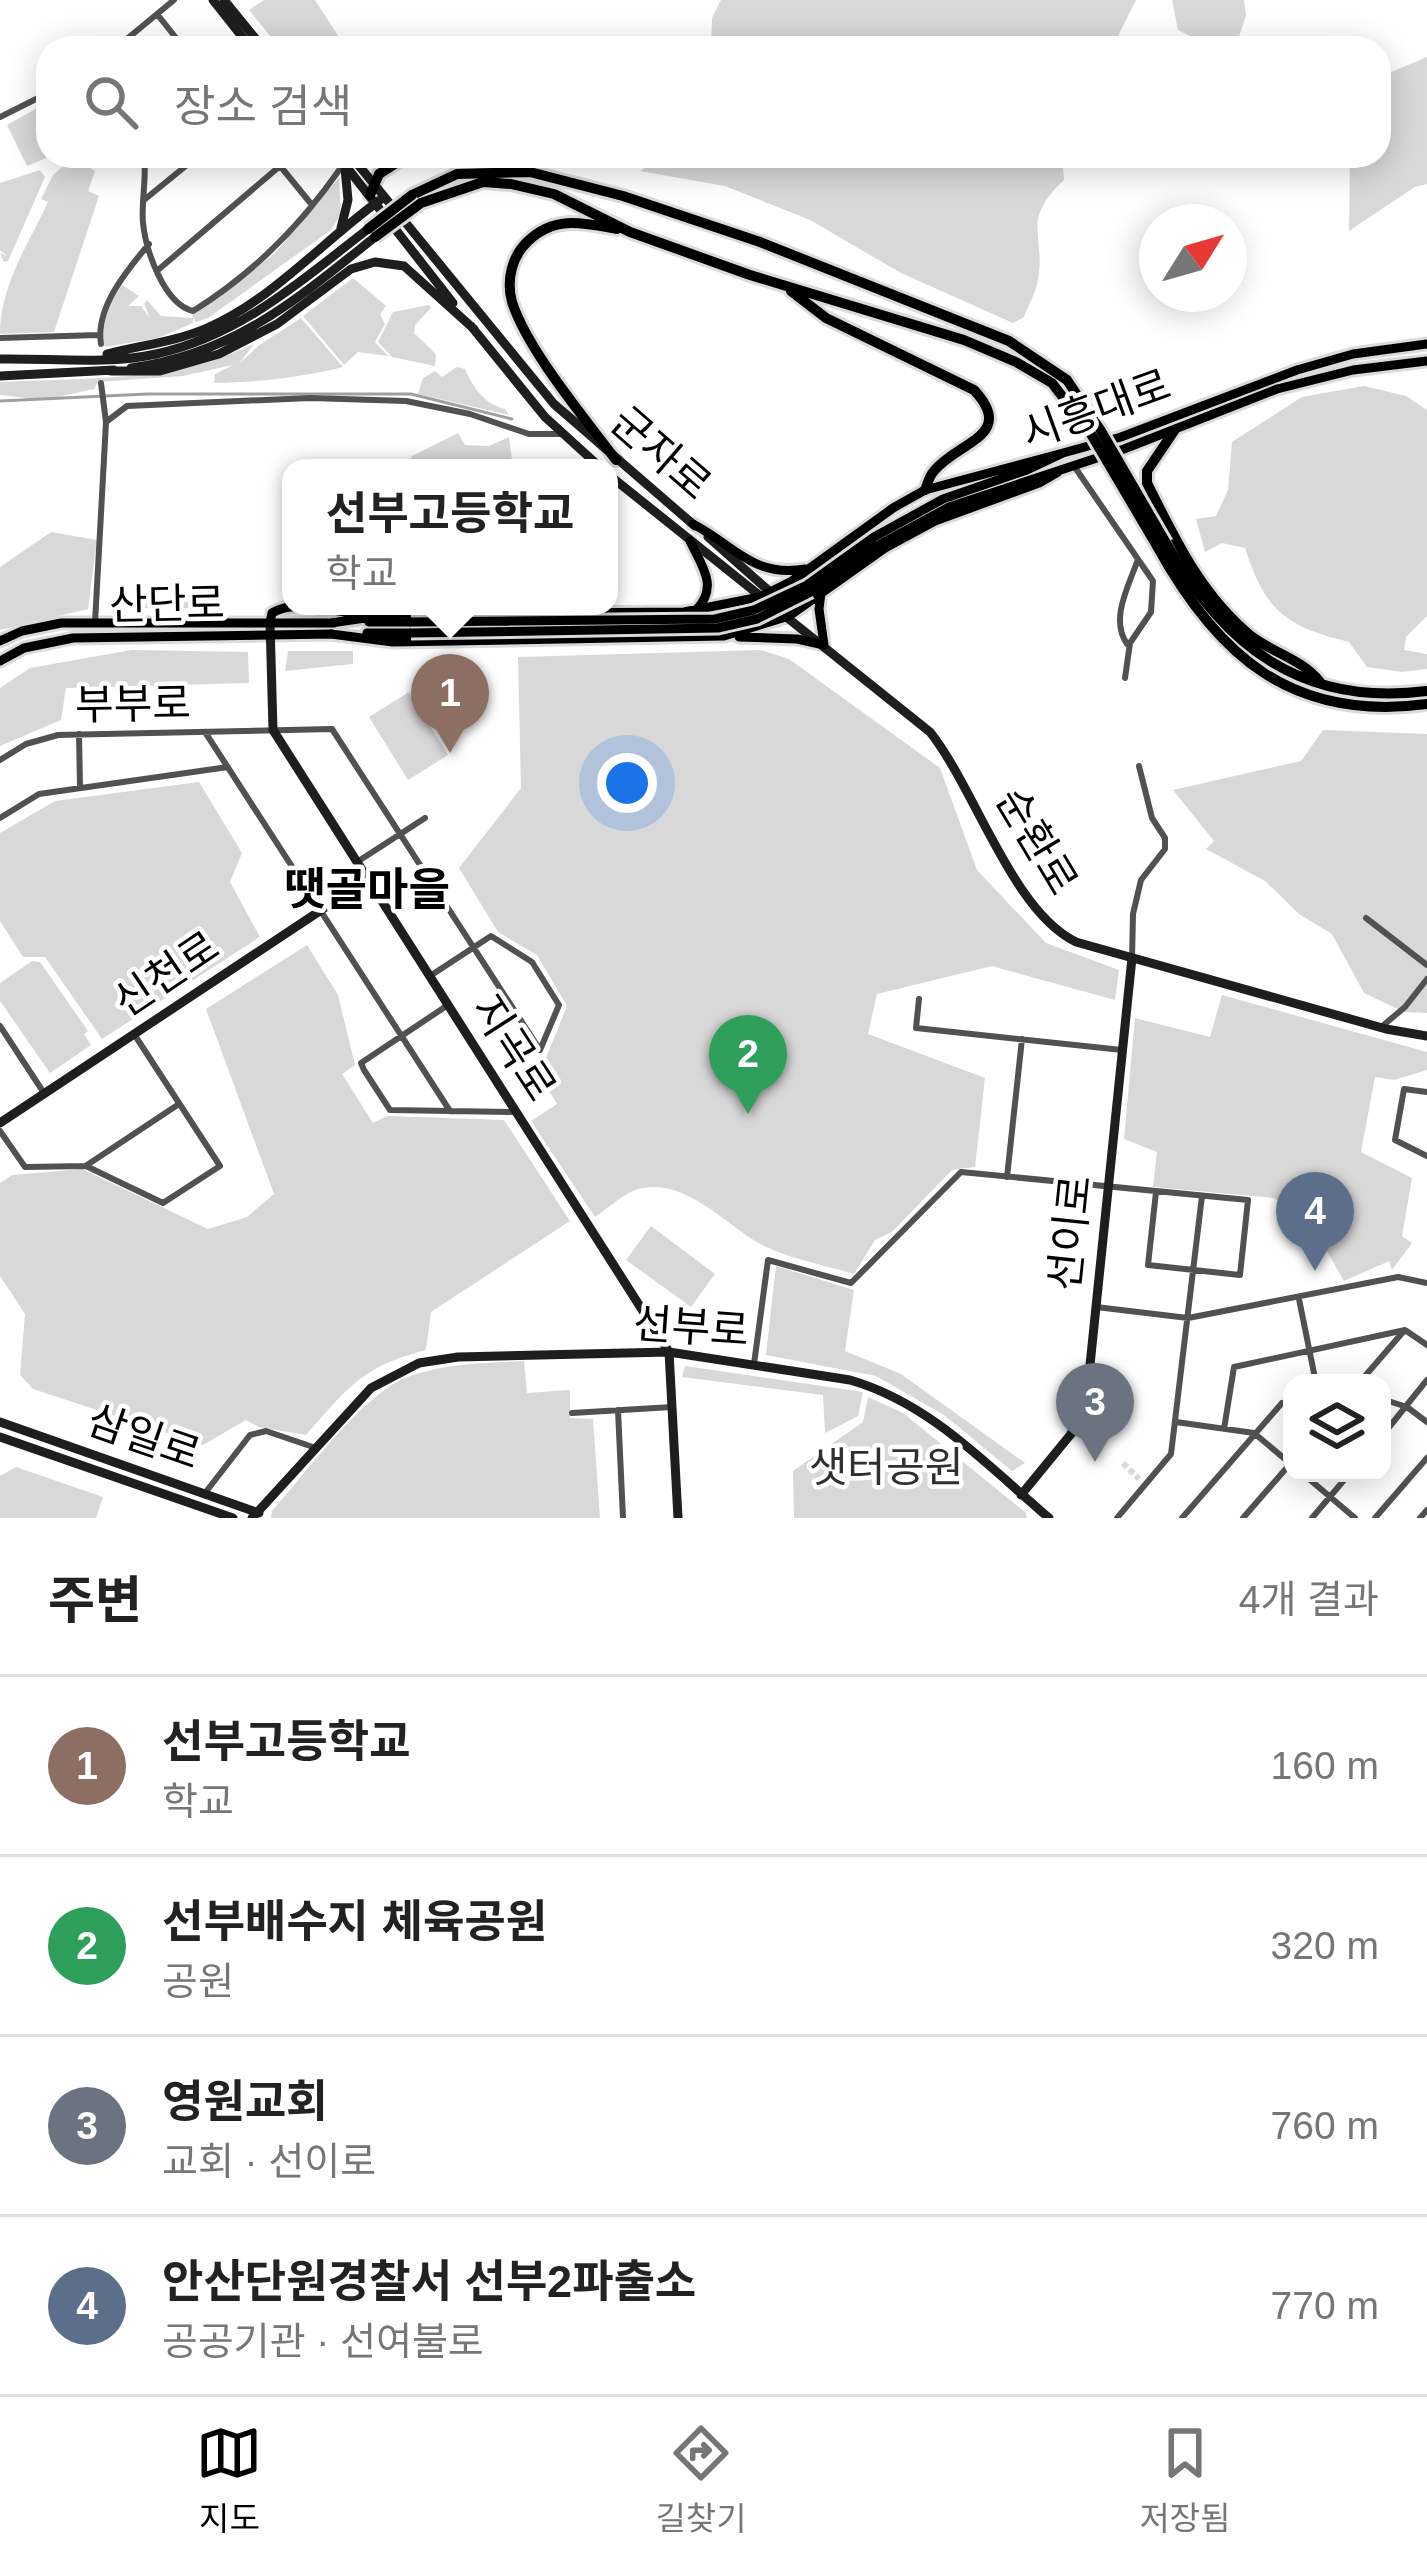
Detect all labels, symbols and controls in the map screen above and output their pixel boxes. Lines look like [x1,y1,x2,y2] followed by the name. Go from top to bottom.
[36,36,1391,168] search box
[78,69,144,135] icon: search
[174,81,352,132] text: 장소 검색
[1139,204,1247,312] north arrow
[1015,360,1177,458] street label: 시흥대로
[602,397,720,509] street label: 군자로
[282,459,618,615] popup
[326,488,574,539] text: 선부고등학교
[326,552,398,595] text: 학교
[109,579,225,629] street label: 산단로
[411,654,489,753] pin: 1
[75,679,191,729] street label: 부부로
[597,753,657,813] your location
[987,779,1087,903] street label: 순환로
[284,864,450,915] district label: 땟골마을
[105,922,227,1026] street label: 신천로
[463,987,565,1109] street label: 지곡로
[709,1015,787,1114] pin: 2
[1276,1172,1354,1271] pin: 4
[1041,1173,1099,1293] street label: 선이로
[632,1300,750,1354] street label: 선부로
[1056,1363,1134,1462] pin: 3
[1283,1374,1391,1482] map controls
[1283,1374,1391,1482] button: layers
[82,1396,206,1478] street label: 삼일로
[809,1444,963,1491] park label: 샛터공원
[48,1572,142,1629] text: 주변
[1239,1578,1379,1621] text: 4개 결과
[162,1716,410,1767] text: 선부고등학교
[76,1744,98,1787] text: 1
[1271,1744,1379,1787] text: 160 m
[162,1780,234,1823] text: 학교
[162,1896,547,1947] text: 선부배수지 체육공원
[76,1924,98,1967] text: 2
[1271,1924,1379,1967] text: 320 m
[162,1960,234,2003] text: 공원
[162,2076,328,2127] text: 영원교회
[76,2104,98,2147] text: 3
[1271,2104,1379,2147] text: 760 m
[162,2140,376,2183] text: 교회 · 선이로
[162,2256,696,2307] text: 안산단원경찰서 선부2파출소
[76,2284,98,2327] text: 4
[1271,2284,1379,2327] text: 770 m
[162,2320,484,2363] text: 공공기관 · 선여불로
[196,2420,262,2540] tab: 지도
[655,2420,747,2540] tab: 길찾기
[1139,2420,1231,2540] tab: 저장됨

